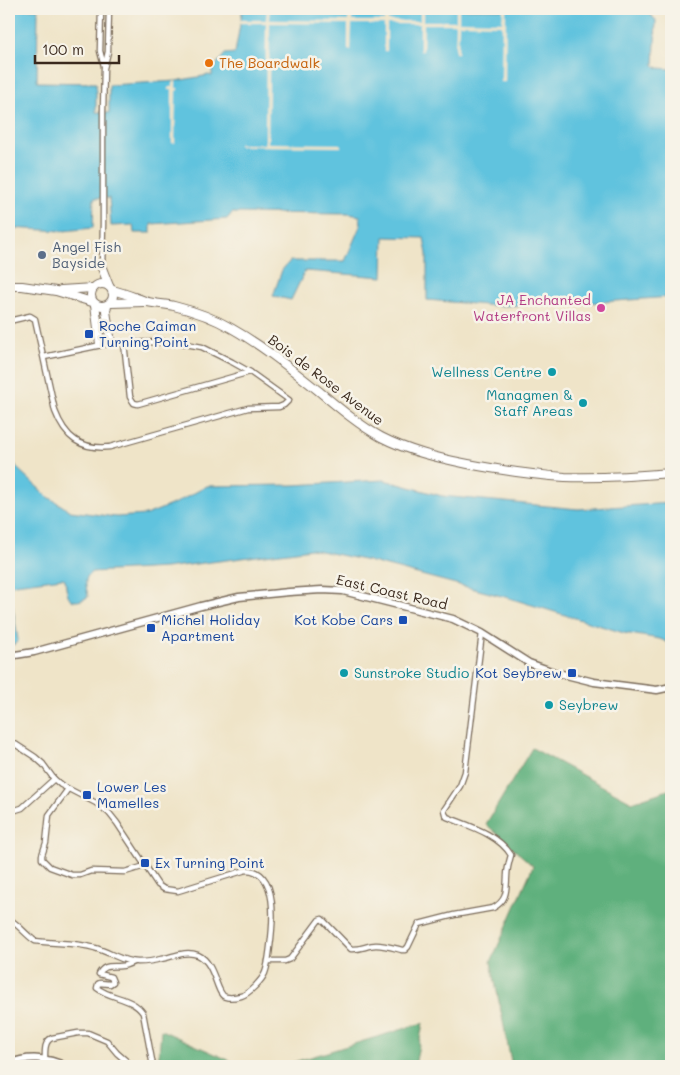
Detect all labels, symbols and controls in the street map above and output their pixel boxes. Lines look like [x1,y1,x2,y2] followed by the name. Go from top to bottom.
[35,32,119,64] scale bar
[42,39,84,59] text: 100 m
[219,53,320,72] place label: The Boardwalk
[203,57,215,69] marker: The Boardwalk
[52,237,121,272] place label: Angel Fish Bayside
[36,249,48,261] marker: Angel Fish Bayside
[473,290,591,325] place label: JA Enchanted Waterfront Villas
[595,302,607,314] marker: JA Enchanted Waterfront Villas
[99,316,196,351] place label: Roche Caiman Turning Point
[83,328,95,340] marker: Roche Caiman Turning Point
[265,330,388,429] street label: Bois de Rose Avenue
[431,362,542,381] place label: Wellness Centre
[546,366,558,378] marker: Wellness Centre
[486,385,573,420] place label: Managmen & Staff Areas
[577,397,589,409] marker: Managmen & Staff Areas
[335,569,450,614] street label: East Coast Road
[161,610,260,645] place label: Michel Holiday Apartment
[294,610,393,629] place label: Kot Kobe Cars
[397,614,409,626] marker: Kot Kobe Cars
[145,622,157,634] marker: Michel Holiday Apartment
[354,663,469,682] place label: Sunstroke Studio
[475,663,562,682] place label: Kot Seybrew
[338,667,350,679] marker: Sunstroke Studio
[566,667,578,679] marker: Kot Seybrew
[559,695,618,714] place label: Seybrew
[543,699,555,711] marker: Seybrew
[97,777,167,812] place label: Lower Les Mamelles
[81,789,93,801] marker: Lower Les Mamelles
[155,853,265,872] place label: Ex Turning Point
[139,857,151,869] marker: Ex Turning Point

